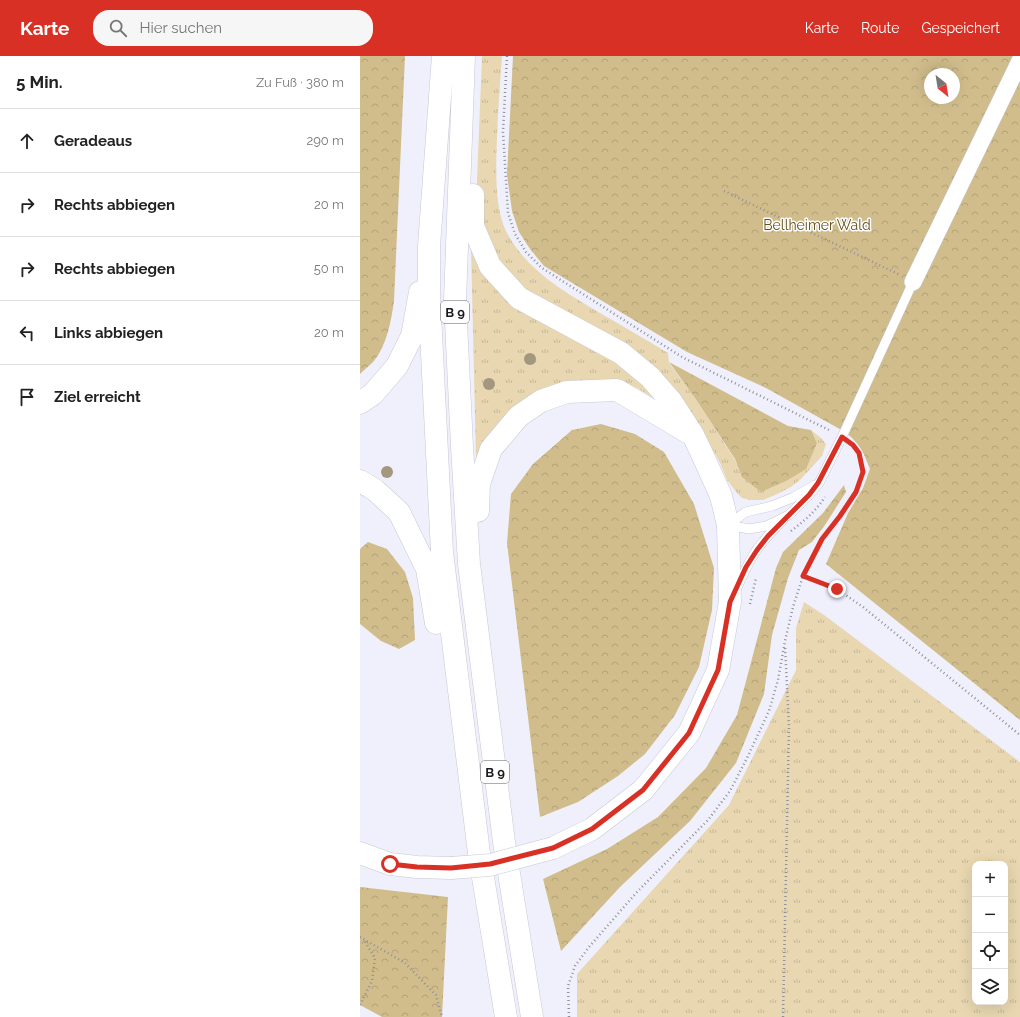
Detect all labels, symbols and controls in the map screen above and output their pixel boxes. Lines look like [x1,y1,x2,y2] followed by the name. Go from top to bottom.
[93,10,373,46] search box
[20,17,69,39] text: Karte
[107,17,129,39] icon: search
[139,19,222,37] text: Hier suchen
[805,20,839,36] text: Karte
[861,20,899,36] text: Route
[921,20,1000,36] text: Gespeichert
[924,68,960,104] north arrow
[16,72,63,92] text: 5 Min.
[256,75,344,90] text: Zu Fuß · 380 m
[16,130,38,152] icon: ahead
[54,132,132,150] text: Geradeaus
[306,133,344,148] text: 290 m
[16,194,38,216] icon: right
[54,196,175,214] text: Rechts abbiegen
[314,197,344,212] text: 20 m
[763,217,871,233] park label: Bellheimer Wald
[16,258,38,280] icon: right
[54,260,175,278] text: Rechts abbiegen
[314,261,344,276] text: 50 m
[441,301,469,323] road number: B 9
[16,322,38,344] icon: left
[54,324,163,342] text: Links abbiegen
[314,325,344,340] text: 20 m
[16,386,38,408] icon: arrive
[54,388,141,406] text: Ziel erreicht
[828,580,846,598] route end
[481,761,509,783] road number: B 9
[381,855,399,873] route start
[972,861,1008,1005] map controls
[972,861,1008,897] button: +
[972,897,1008,933] button: −
[972,933,1008,969] button: locate
[972,969,1008,1005] button: layers

